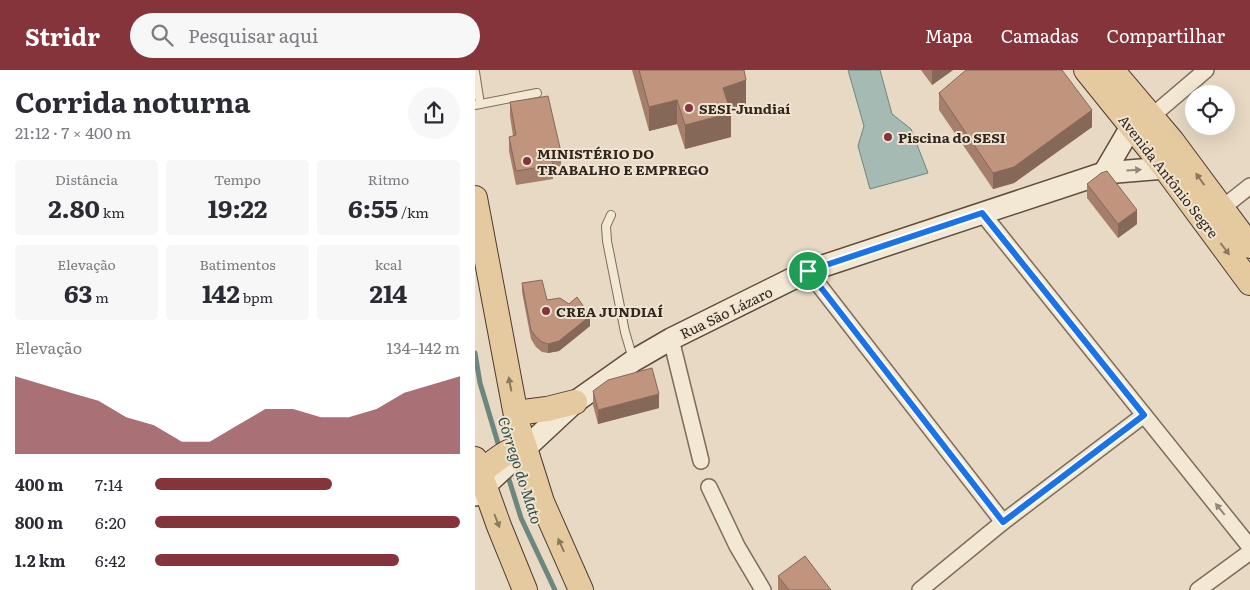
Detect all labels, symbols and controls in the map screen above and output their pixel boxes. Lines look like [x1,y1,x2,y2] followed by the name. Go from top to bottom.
[130,13,480,58] search box
[25,18,100,53] text: Stridr
[148,21,176,49] icon: search
[188,21,318,49] text: Pesquisar aqui
[925,22,973,49] text: Mapa
[1001,22,1078,49] text: Camadas
[1106,22,1225,49] text: Compartilhar
[15,80,251,122] text: Corrida noturna
[1185,85,1235,135] map controls
[1185,85,1235,135] button: locate
[408,87,460,139] button: share
[699,98,790,118] place label: SESI-Jundiaí
[683,102,695,114] marker: SESI-Jundiaí
[1114,110,1224,242] street label: Avenida Antônio Segre
[15,120,131,144] text: 21:12 · 7 × 400 m
[898,127,1006,147] place label: Piscina do SESI
[882,131,894,143] marker: Piscina do SESI
[537,143,709,179] place label: MINISTÉRIO DO TRABALHO E EMPREGO
[521,155,533,167] marker: MINISTÉRIO DO TRABALHO E EMPREGO
[1126,166,1142,174] one-way arrow
[55,169,118,189] text: Distância
[214,169,261,189] text: Tempo
[368,169,409,189] text: Ritmo
[1195,172,1205,186] one-way arrow
[48,189,100,226] text: 2.80
[208,189,267,226] text: 19:22
[348,189,398,226] text: 6:55
[100,202,125,222] text: km
[398,202,429,222] text: /km
[1220,242,1230,256] one-way arrow
[787,250,829,292] pin
[57,254,116,274] text: Elevação
[199,254,276,274] text: Batimentos
[375,254,402,274] text: kcal
[794,257,822,285] icon: arrive
[64,274,93,311] text: 63
[202,274,240,311] text: 142
[370,274,407,311] text: 214
[676,281,776,343] street label: Rua São Lázaro
[93,287,109,307] text: m
[240,287,273,307] text: bpm
[556,301,663,321] place label: CREA JUNDIAÍ
[540,305,552,317] marker: CREA JUNDIAÍ
[15,335,82,359] text: Elevação
[387,335,460,359] text: 134–142 m
[506,376,514,391] one-way arrow
[493,413,549,527] water label: Córrego do Mato
[15,472,64,496] text: 400 m
[95,472,123,496] text: 7:14
[1214,503,1225,516] one-way arrow
[15,510,63,534] text: 800 m
[95,510,126,534] text: 6:20
[494,514,502,529] one-way arrow
[557,538,565,552] one-way arrow
[15,548,65,572] text: 1.2 km
[95,548,126,572] text: 6:42

